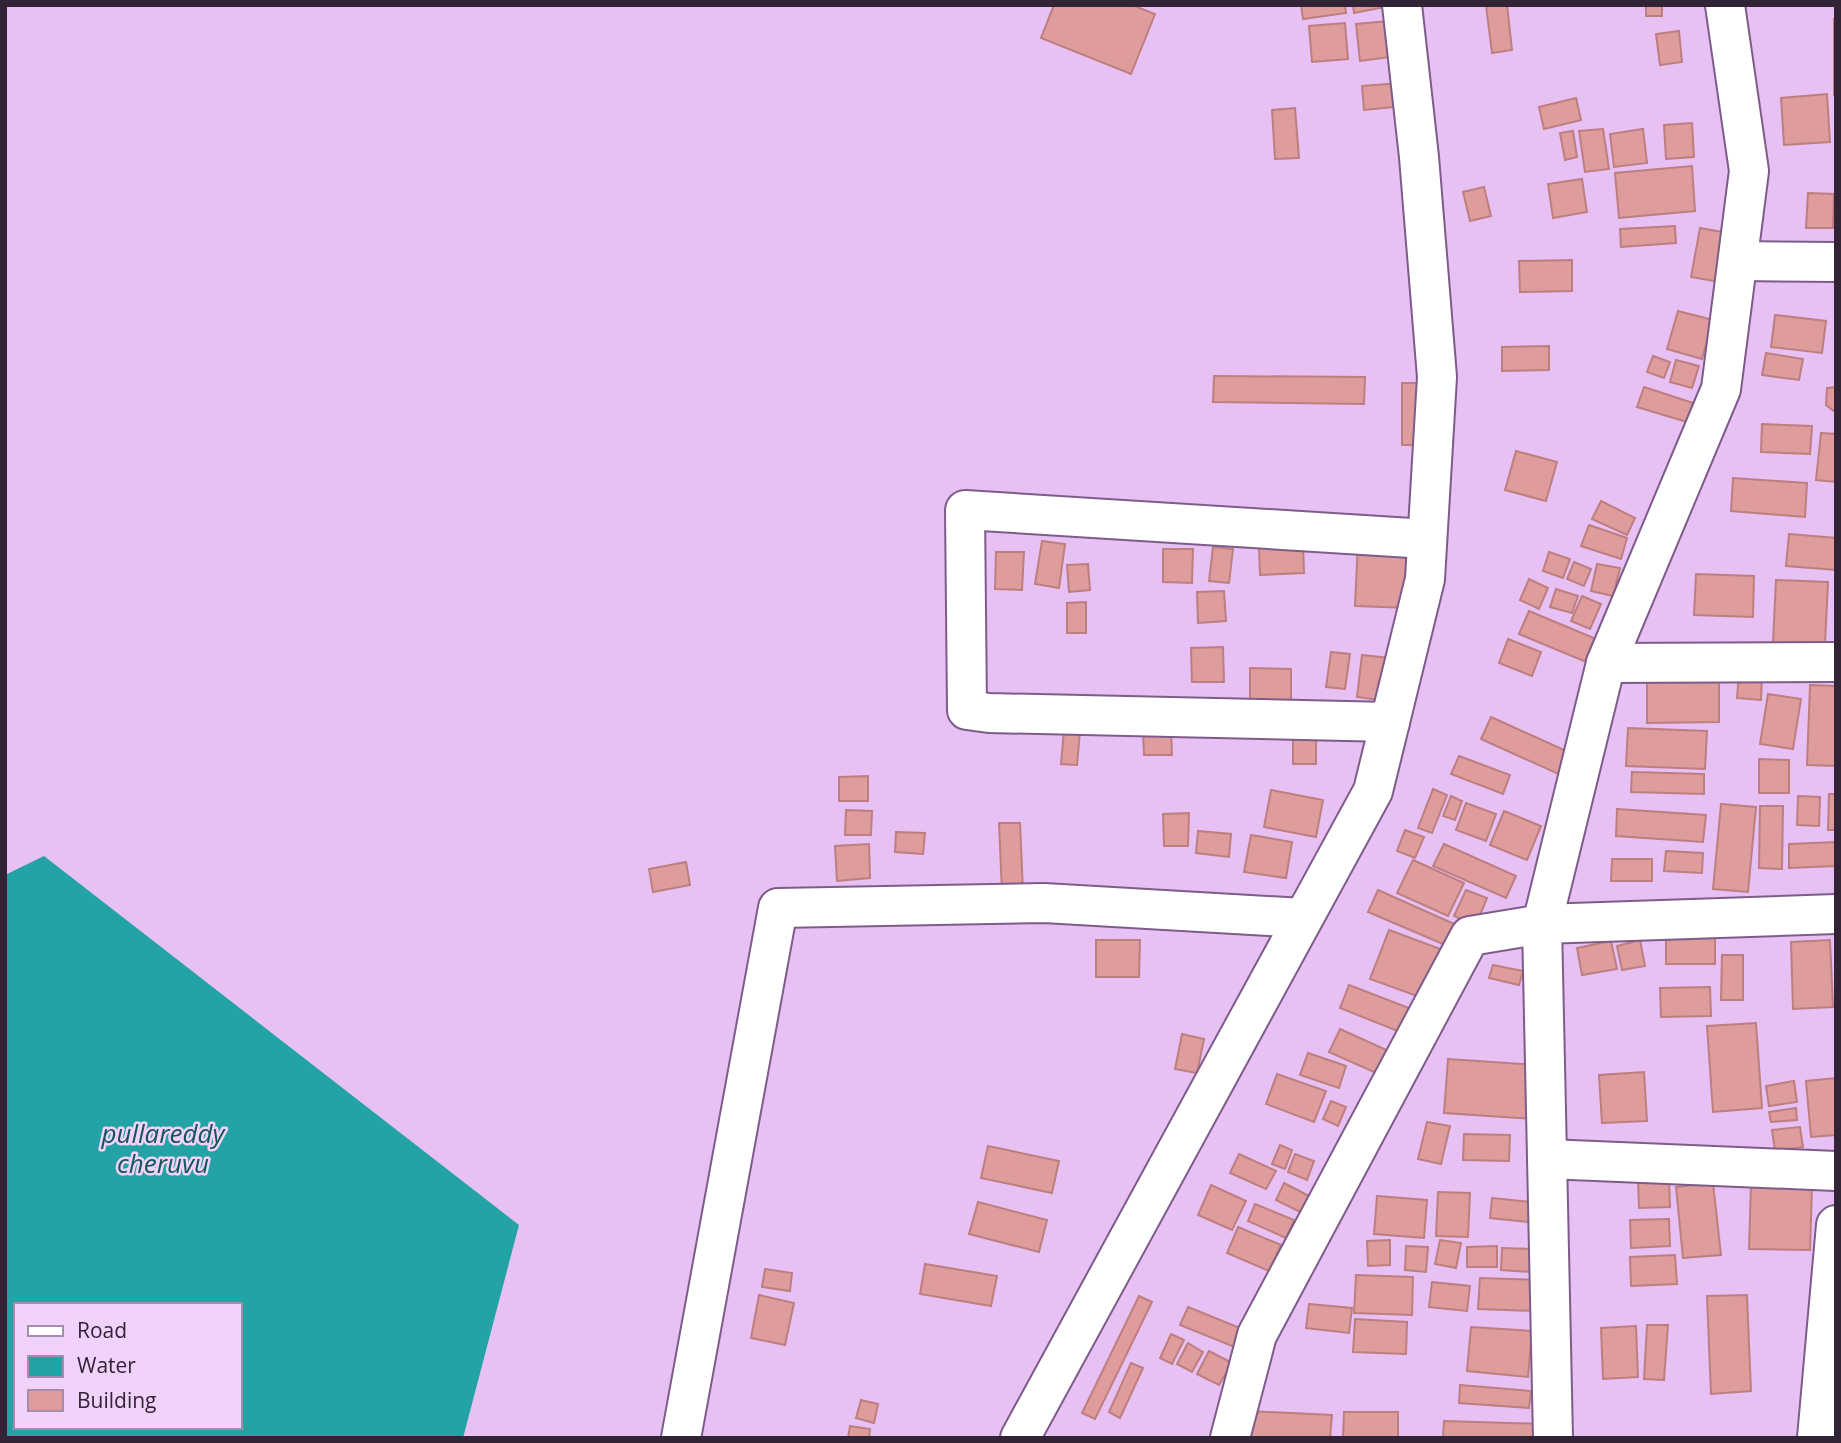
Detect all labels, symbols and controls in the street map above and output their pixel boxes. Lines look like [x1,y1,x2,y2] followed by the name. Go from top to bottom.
[100,1115,227,1181] water label: pullareddy cheruvu
[14,1303,242,1429] legend
[77,1316,127,1344] text: Road
[77,1351,136,1379] text: Water
[77,1386,156,1414] text: Building

